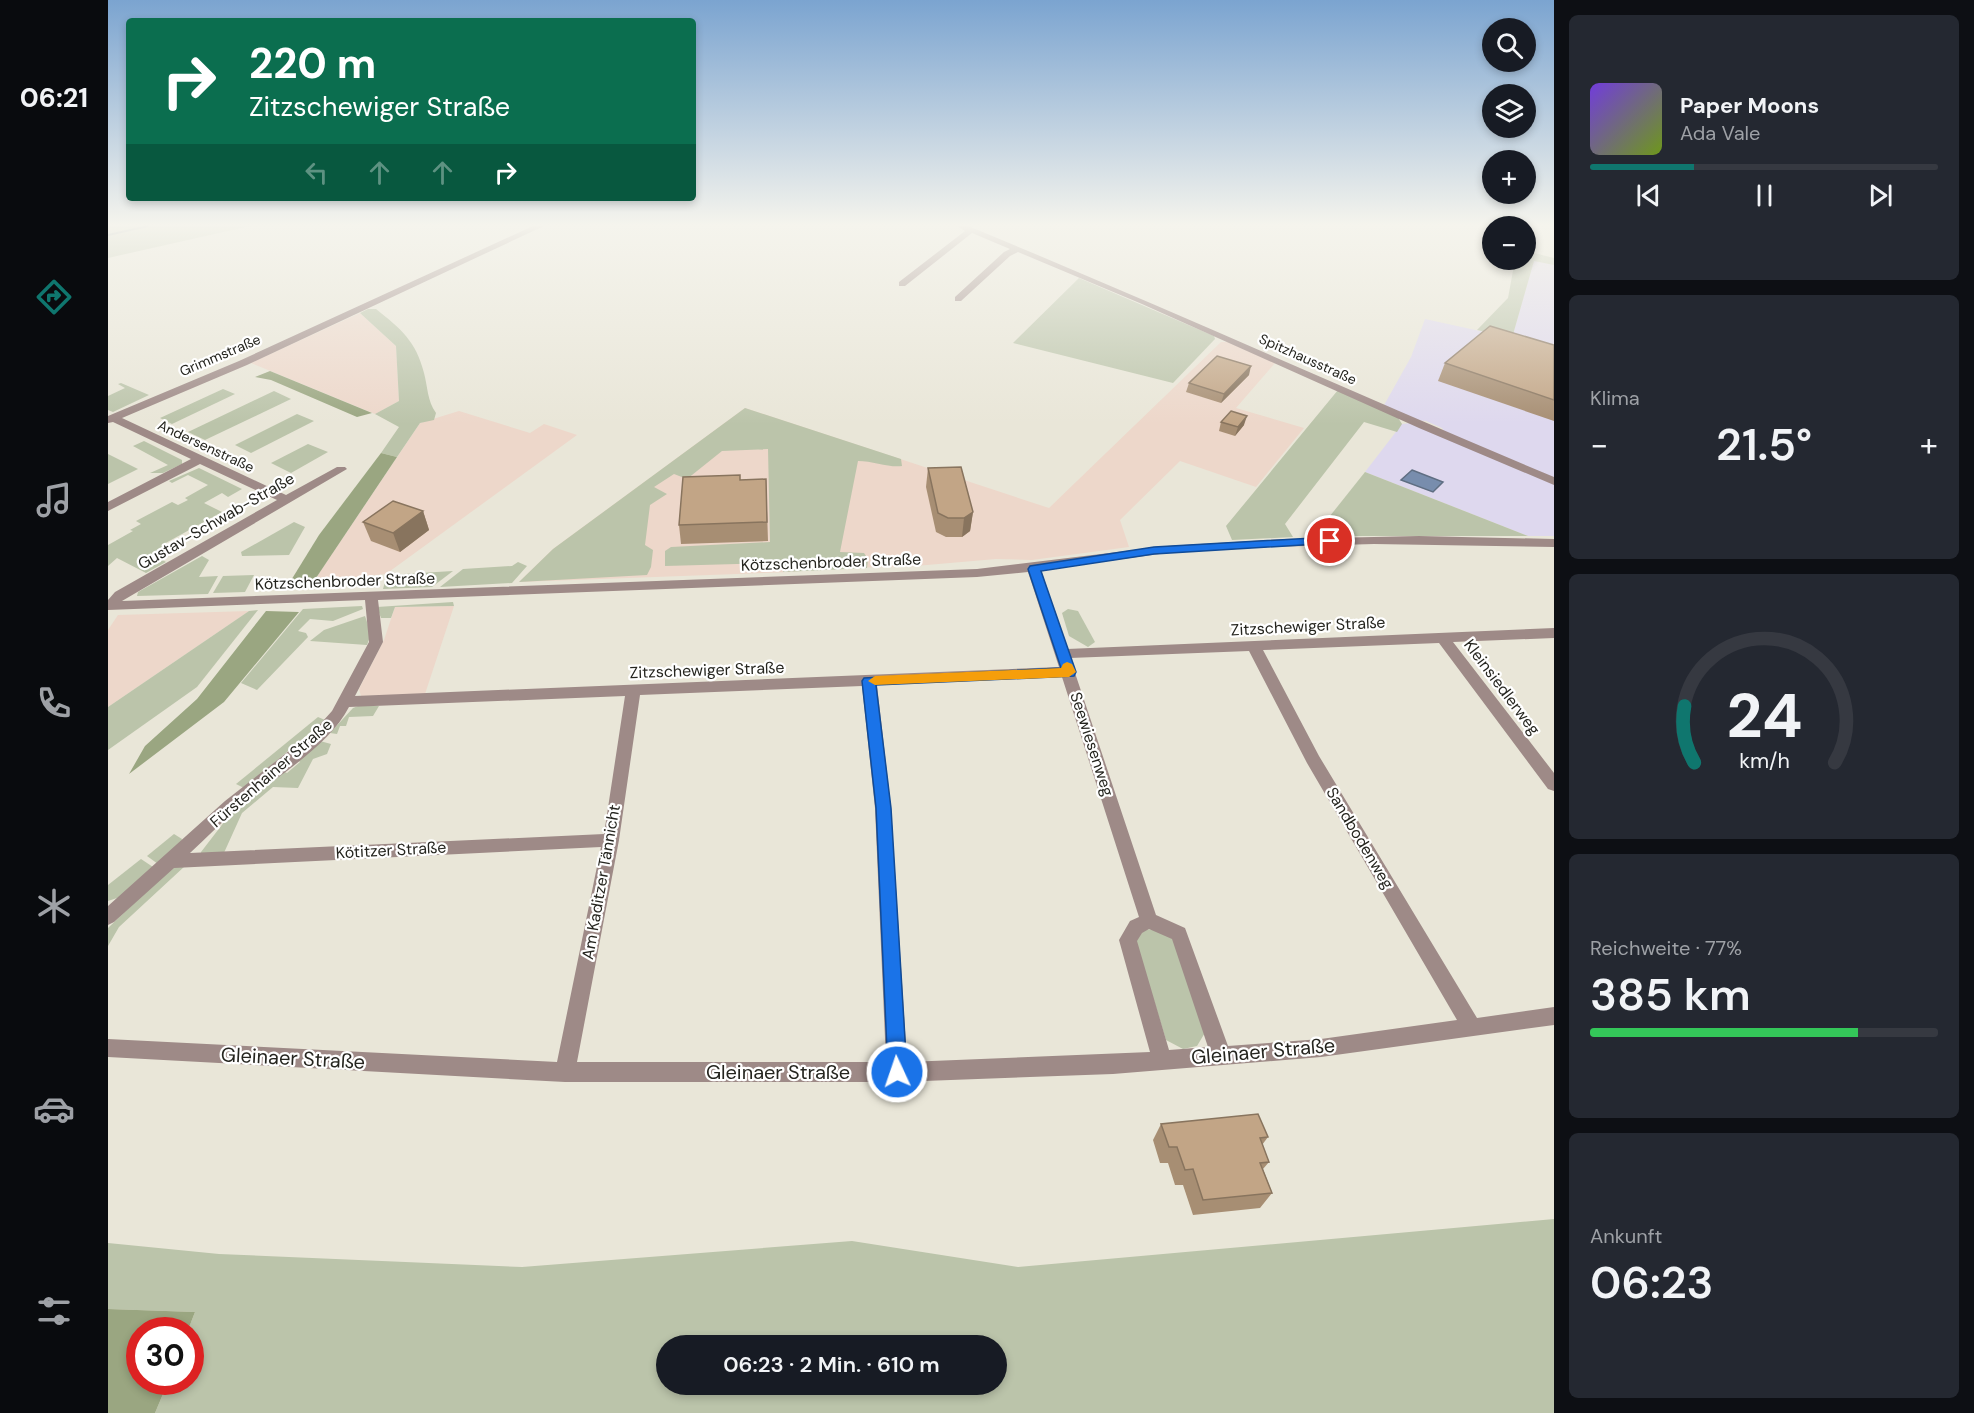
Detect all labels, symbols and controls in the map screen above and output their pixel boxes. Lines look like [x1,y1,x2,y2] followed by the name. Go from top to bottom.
[1482,18,1536,270] map controls
[1482,18,1536,72] button: search
[249,36,376,91] text: 220 m
[150,42,228,120] icon: right
[20,80,88,115] text: 06:21
[1482,84,1536,138] button: layers
[249,89,510,124] text: Zitzschewiger Straße
[1680,91,1819,120] text: Paper Moons
[1680,120,1760,146] text: Ada Vale
[1482,150,1536,204] button: +
[300,156,333,189] icon: left
[363,156,396,189] icon: ahead
[426,156,459,189] icon: ahead
[489,156,522,189] icon: right
[1632,179,1665,212] icon: previous
[1748,179,1781,212] icon: pause
[1864,179,1897,212] icon: next
[1482,216,1536,270] button: −
[33,276,75,318] icon: directions
[1256,329,1360,389] street label: Spitzhausstraße
[177,330,263,380] street label: Grimmstraße
[1590,385,1640,411] text: Klima
[1716,415,1812,474] text: 21.5°
[155,416,257,476] street label: Andersenstraße
[1590,423,1608,466] text: −
[1920,423,1938,466] text: +
[134,468,298,574] street label: Gustav-Schwab-Straße
[33,479,75,521] icon: music
[1304,515,1355,566] pin
[1313,524,1346,557] icon: arrive
[741,548,921,576] street label: Kötzschenbroder Straße
[255,567,435,595] street label: Kötzschenbroder Straße
[1230,611,1386,641] street label: Zitzschewiger Straße
[1459,635,1545,739] street label: Kleinsiedlerweg
[629,657,785,683] street label: Zitzschewiger Straße
[1726,676,1802,757] text: 24
[33,682,75,724] icon: phone
[1065,689,1119,799] street label: Seewiesenweg
[205,714,337,832] street label: Fürstenhainer Straße
[1739,748,1789,776] text: km/h
[1321,783,1399,893] street label: Sandbodenweg
[577,803,625,961] street label: Am Kaditzer Tännicht
[335,837,447,863] street label: Kötitzer Straße
[33,885,75,927] icon: climate
[1590,935,1742,961] text: Reichweite · 77%
[1590,965,1751,1024] text: 385 km
[1190,1032,1336,1070] street label: Gleinaer Straße
[865,1040,929,1104] position arrow
[220,1041,366,1075] street label: Gleinaer Straße
[706,1059,850,1085] street label: Gleinaer Straße
[33,1088,75,1130] icon: car
[1590,1223,1662,1249] text: Ankunft
[1590,1253,1714,1312] text: 06:23
[33,1290,75,1332] icon: filters
[126,1317,204,1395] speed limit sign: 30
[723,1350,940,1379] text: 06:23 · 2 Min. · 610 m

